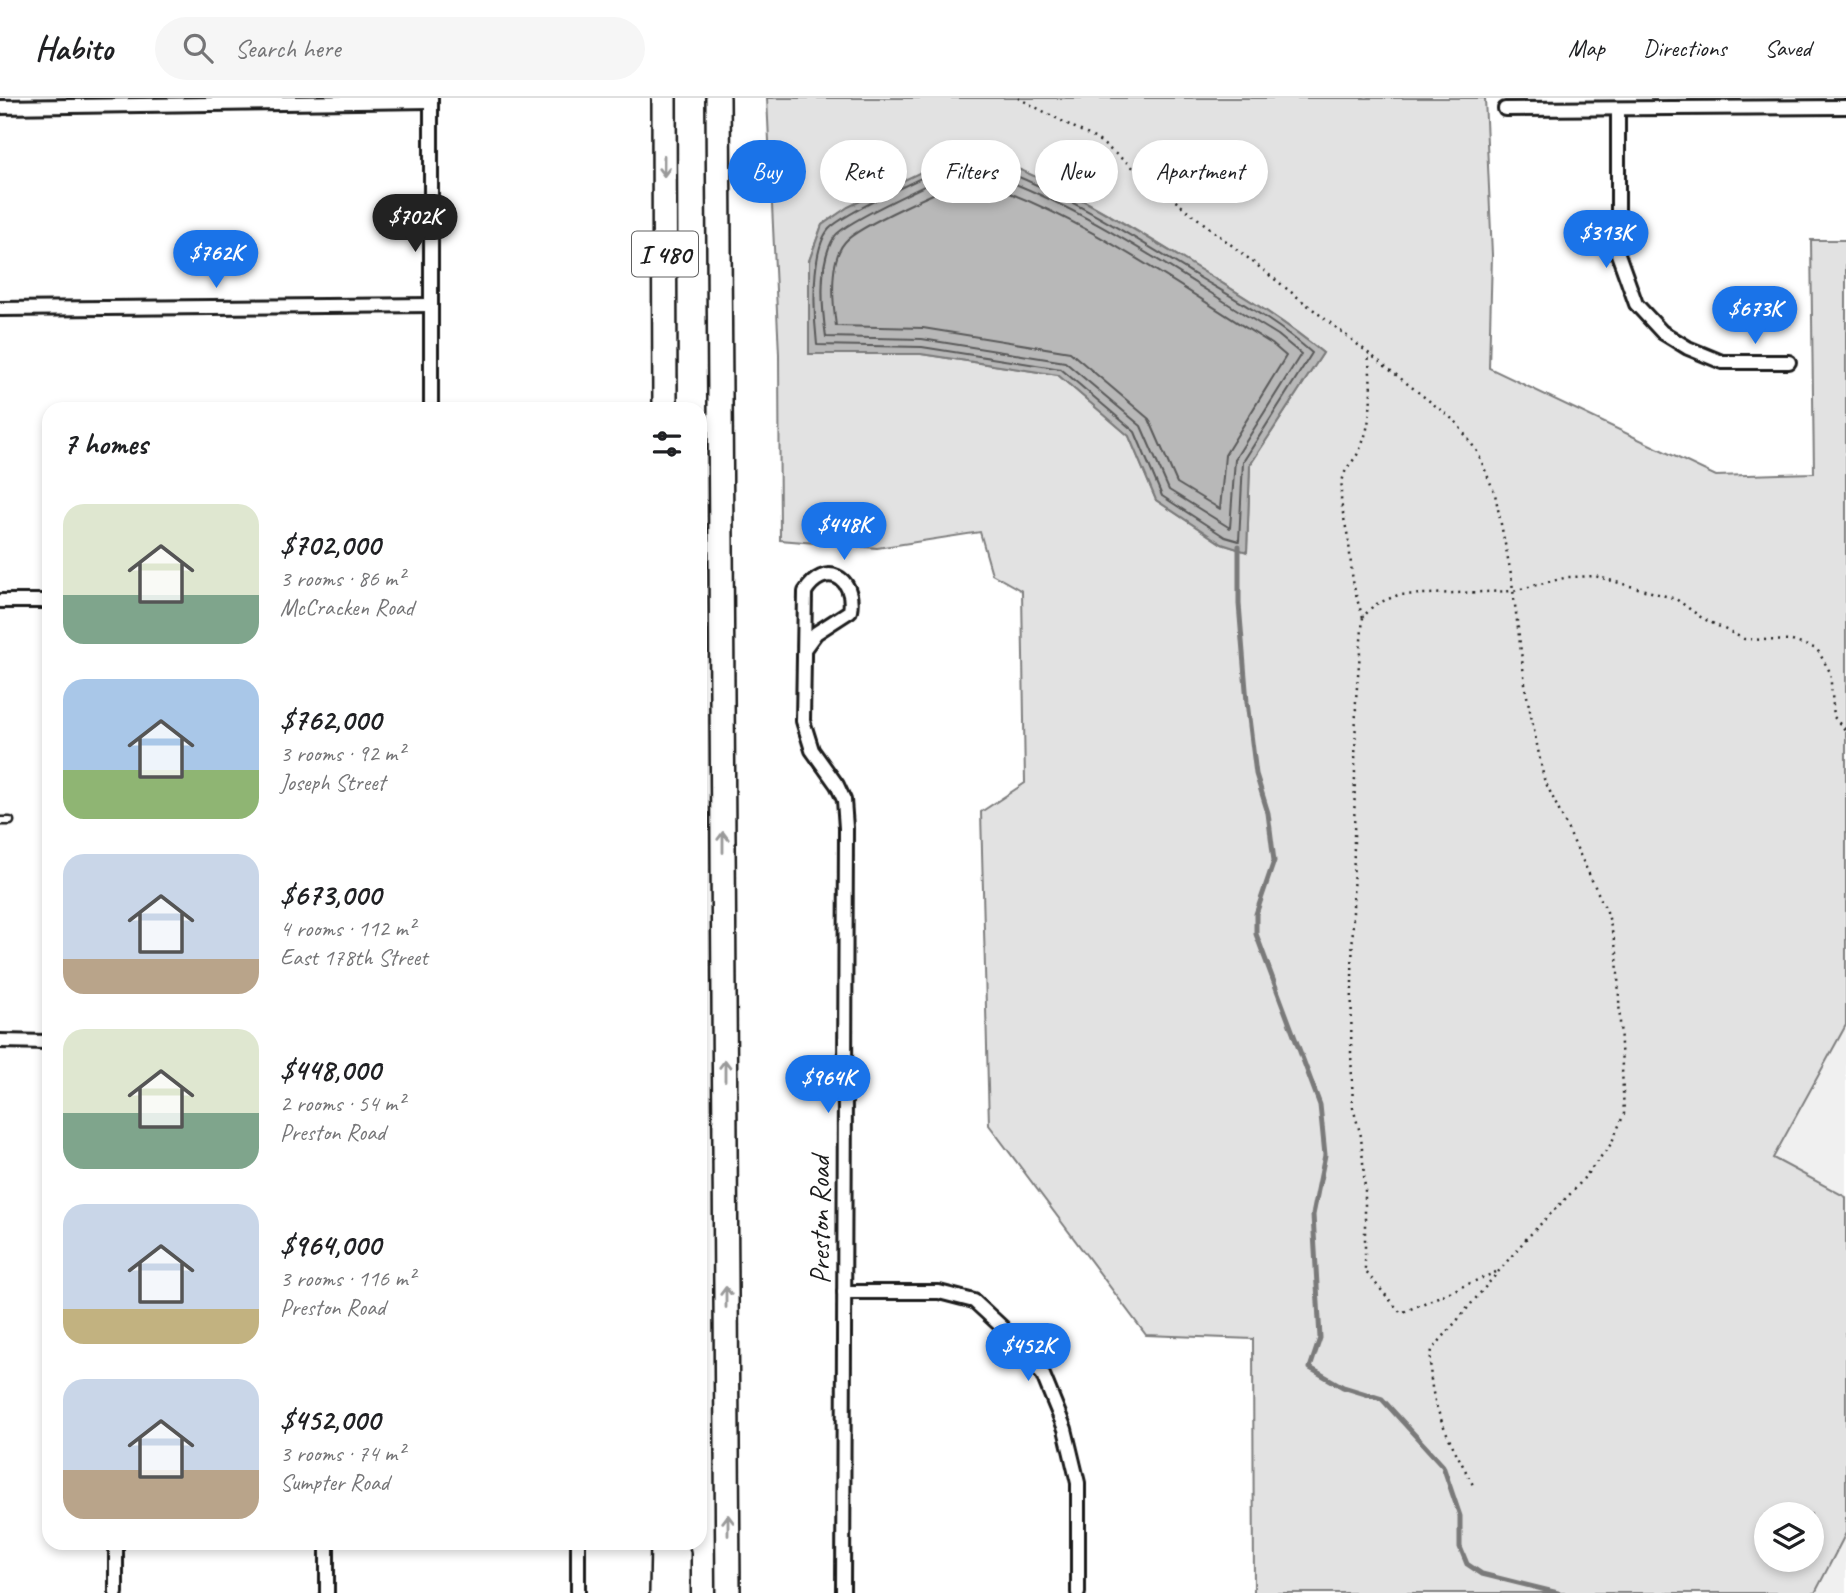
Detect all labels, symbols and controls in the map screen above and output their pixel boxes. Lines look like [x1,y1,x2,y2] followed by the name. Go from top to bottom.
[155,17,645,80] search box
[35,27,113,69] text: Habito
[179,29,217,67] icon: search
[235,32,341,65] text: Search here
[1568,33,1605,63] text: Map
[1643,33,1726,63] text: Directions
[1764,33,1811,63] text: Saved
[728,140,806,203] chip: Buy
[820,140,907,203] chip: Rent
[921,140,1021,203] chip: Filters
[1035,140,1118,203] chip: New
[1132,140,1268,203] chip: Apartment
[657,154,671,177] one-way arrow
[366,194,464,254] pin: $702K
[389,202,442,231] text: $702K
[1557,211,1655,270] pin: $313K
[1579,218,1633,247] text: $313K
[167,230,265,290] pin: $762K
[632,232,698,276] road number: I 480
[189,238,243,267] text: $762K
[1706,286,1804,346] pin: $673K
[1728,294,1782,323] text: $673K
[63,425,148,463] text: 7 homes
[648,425,686,463] icon: filters
[795,503,893,562] pin: $448K
[817,510,871,539] text: $448K
[280,526,380,564] text: $702,000
[119,532,203,616] icon: home
[280,564,404,593] text: 3 rooms · 86 m²
[280,593,414,622] text: McCracken Road
[280,701,381,739] text: $762,000
[119,707,203,791] icon: home
[280,739,404,768] text: 3 rooms · 92 m²
[280,768,385,797] text: Joseph Street
[716,831,730,854] one-way arrow
[280,876,381,914] text: $673,000
[119,882,203,966] icon: home
[280,914,415,943] text: 4 rooms · 112 m²
[280,943,428,972] text: East 178th Street
[280,1051,380,1089] text: $448,000
[779,1056,877,1115] pin: $964K
[119,1057,203,1141] icon: home
[718,1059,732,1082] one-way arrow
[801,1063,855,1092] text: $964K
[280,1089,404,1118] text: 2 rooms · 54 m²
[280,1118,385,1147] text: Preston Road
[802,1152,837,1284] street label: Preston Road
[280,1226,381,1264] text: $964,000
[119,1232,203,1316] icon: home
[280,1264,415,1293] text: 3 rooms · 116 m²
[719,1286,733,1309] one-way arrow
[280,1293,385,1322] text: Preston Road
[979,1324,1077,1383] pin: $452K
[1002,1331,1054,1360] text: $452K
[280,1401,380,1439] text: $452,000
[119,1407,203,1491] icon: home
[280,1439,404,1468] text: 3 rooms · 74 m²
[280,1468,389,1497] text: Sumpter Road
[1754,1502,1824,1572] map controls
[1754,1502,1824,1572] button: layers
[721,1514,735,1537] one-way arrow

